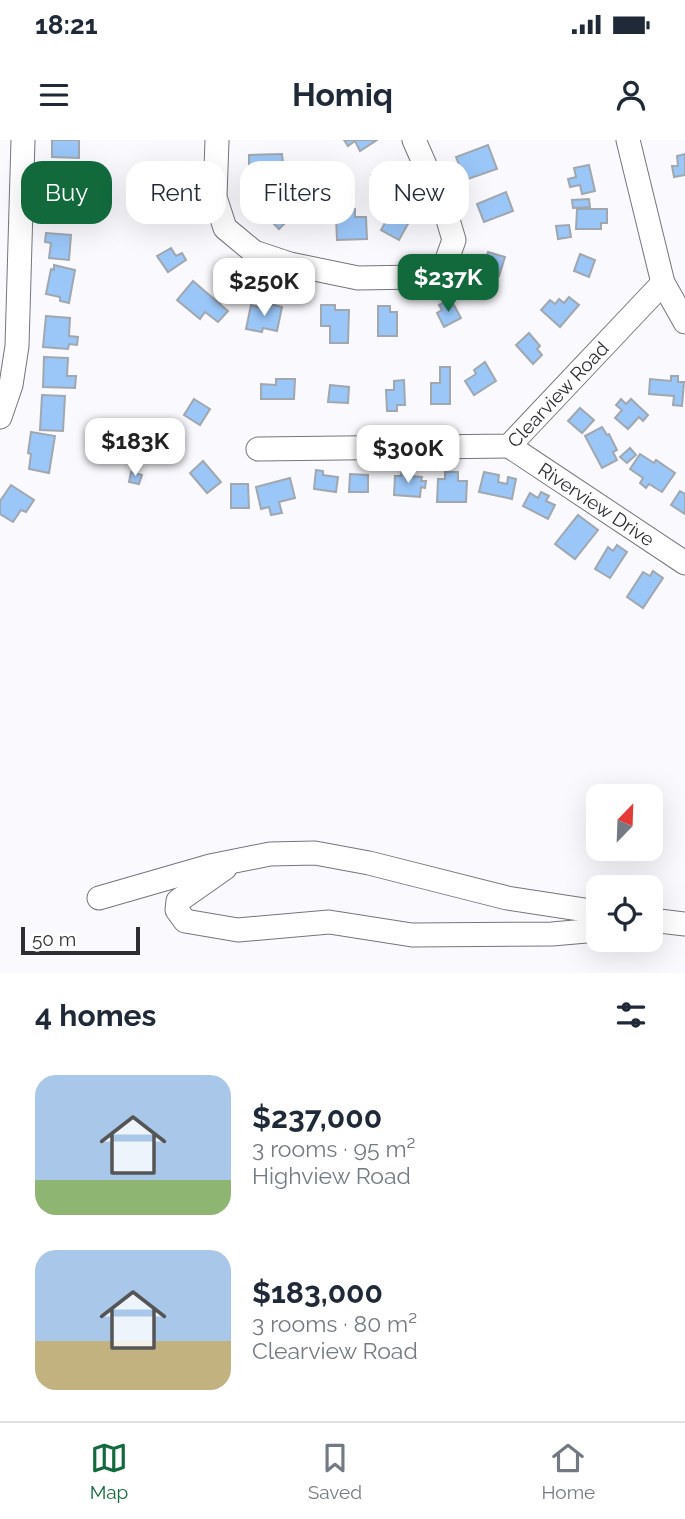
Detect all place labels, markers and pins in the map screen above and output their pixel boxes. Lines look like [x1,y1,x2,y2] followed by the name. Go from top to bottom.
[399,254,497,314] pin: $237K
[215,258,313,318] pin: $250K
[86,418,184,478] pin: $183K
[359,426,457,485] pin: $300K

